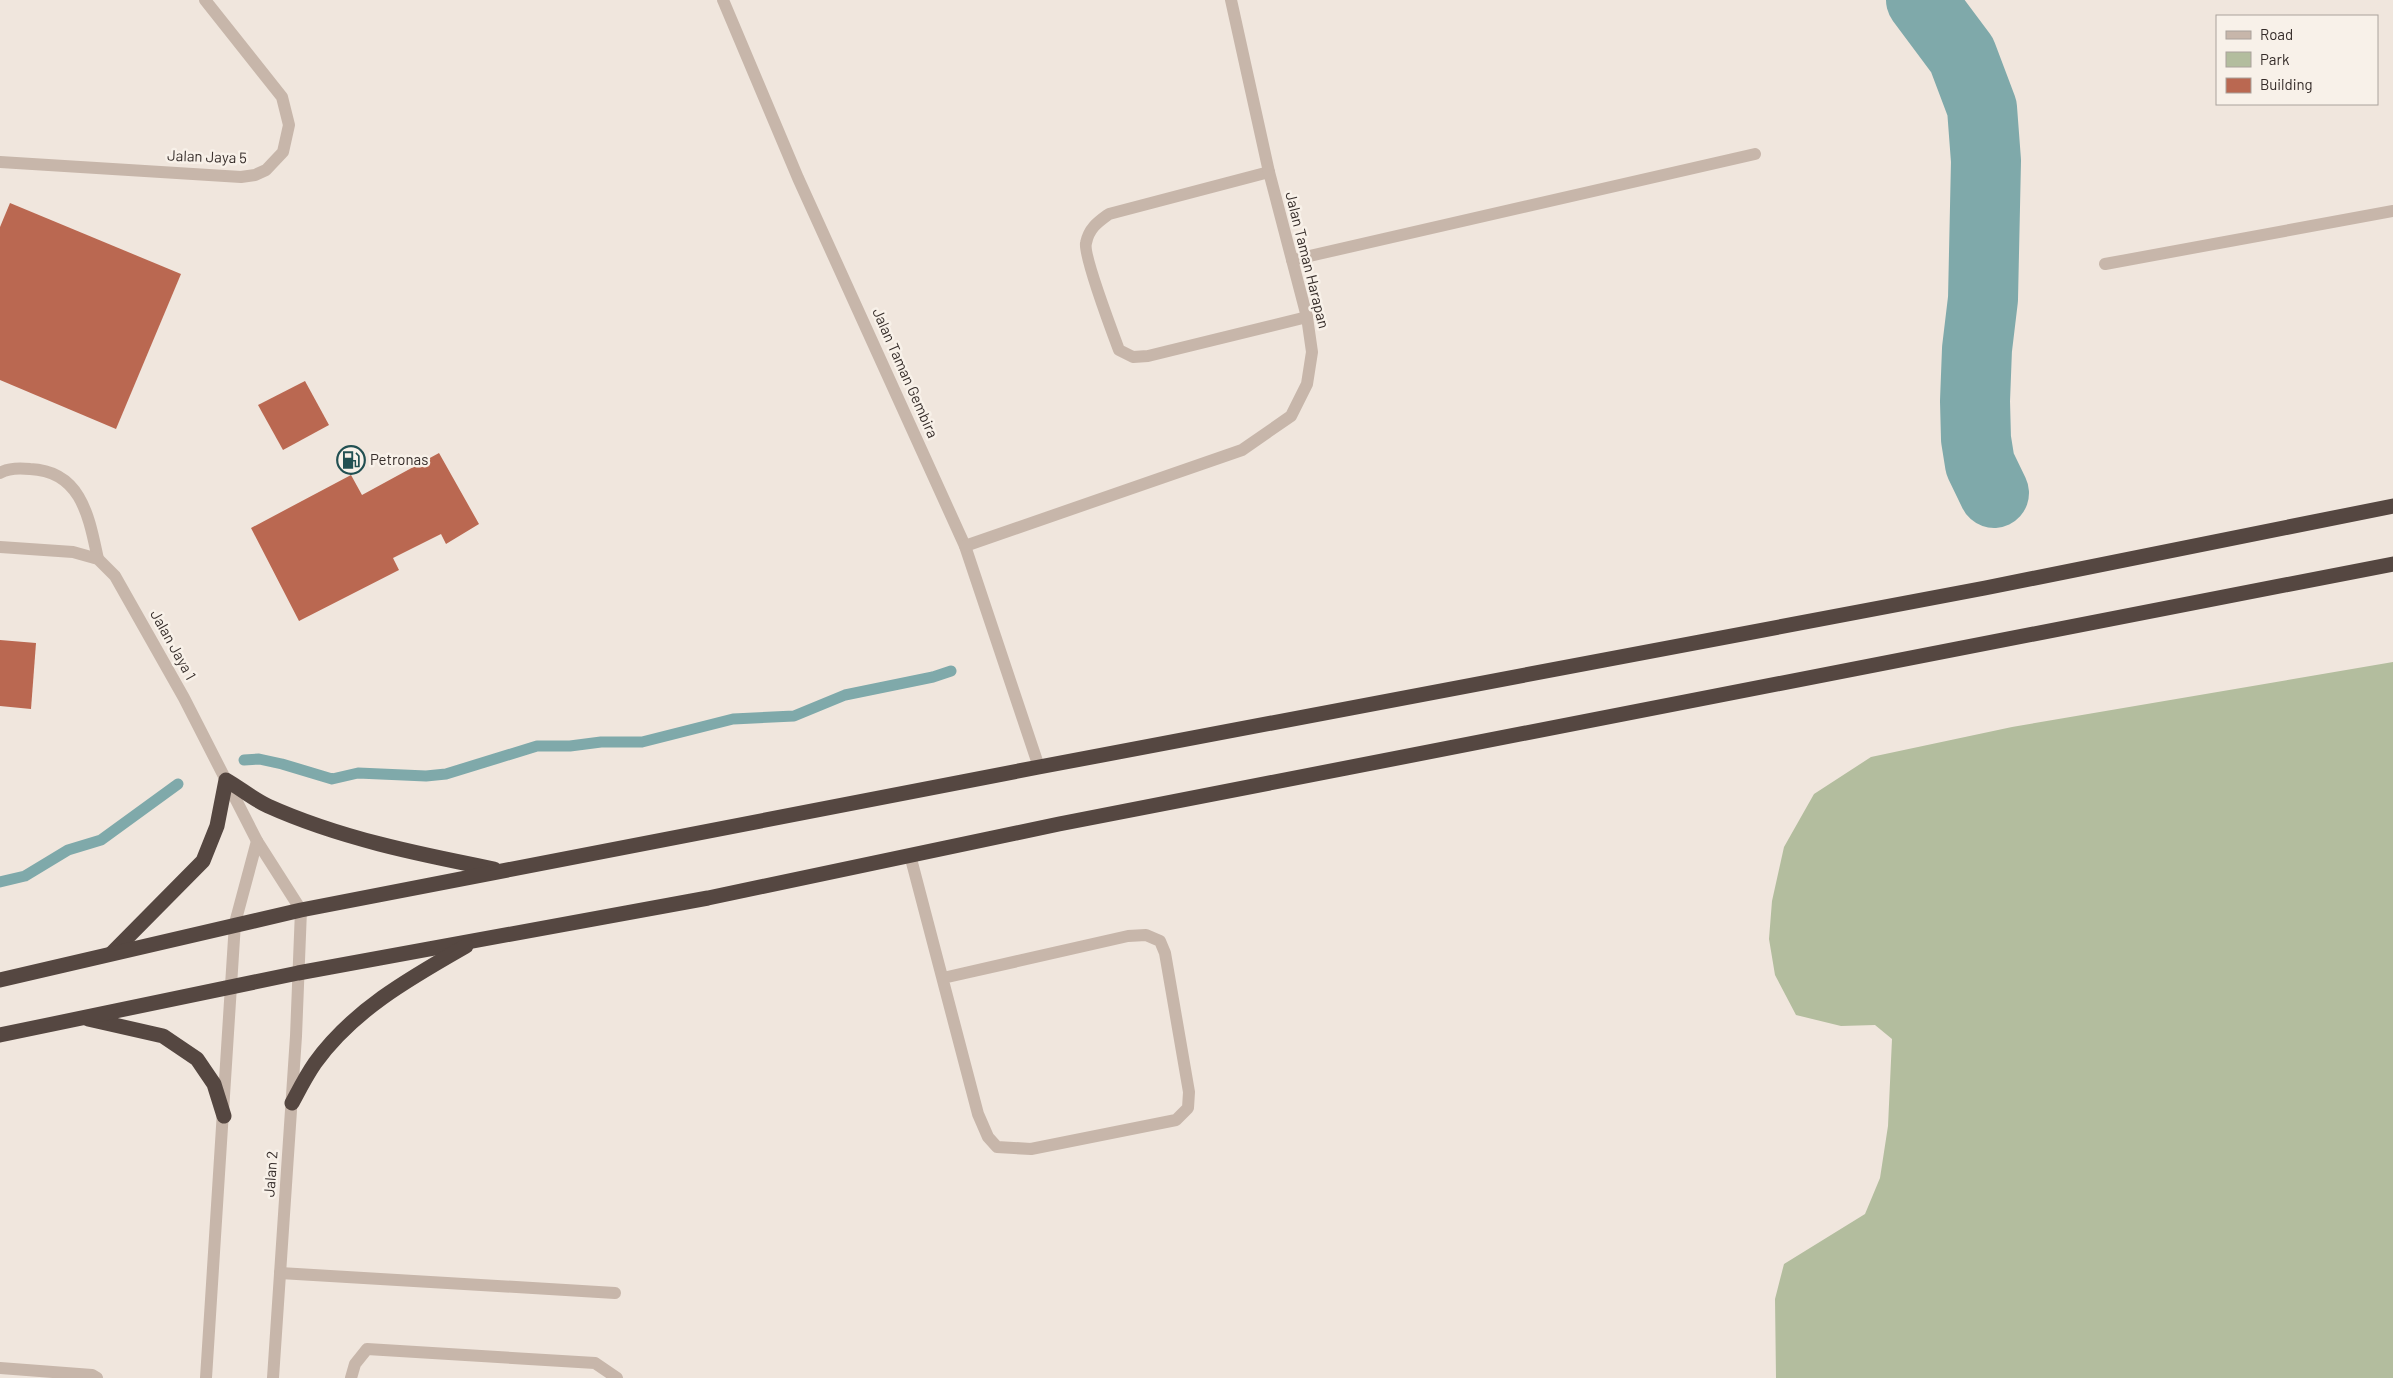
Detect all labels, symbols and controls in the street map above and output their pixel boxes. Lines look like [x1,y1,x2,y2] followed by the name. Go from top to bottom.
[2216,15,2378,105] legend
[2260,25,2293,43] text: Road
[2260,50,2290,68] text: Park
[2260,75,2313,93] text: Building
[167,146,247,166] street label: Jalan Jaya 5
[1282,190,1334,330] street label: Jalan Taman Harapan
[869,305,943,440] street label: Jalan Taman Gembira
[336,445,366,475] fuel station icon: Petronas
[370,450,429,468] place label: Petronas
[147,606,201,683] street label: Jalan Jaya 1
[259,1150,281,1198] street label: Jalan 2

